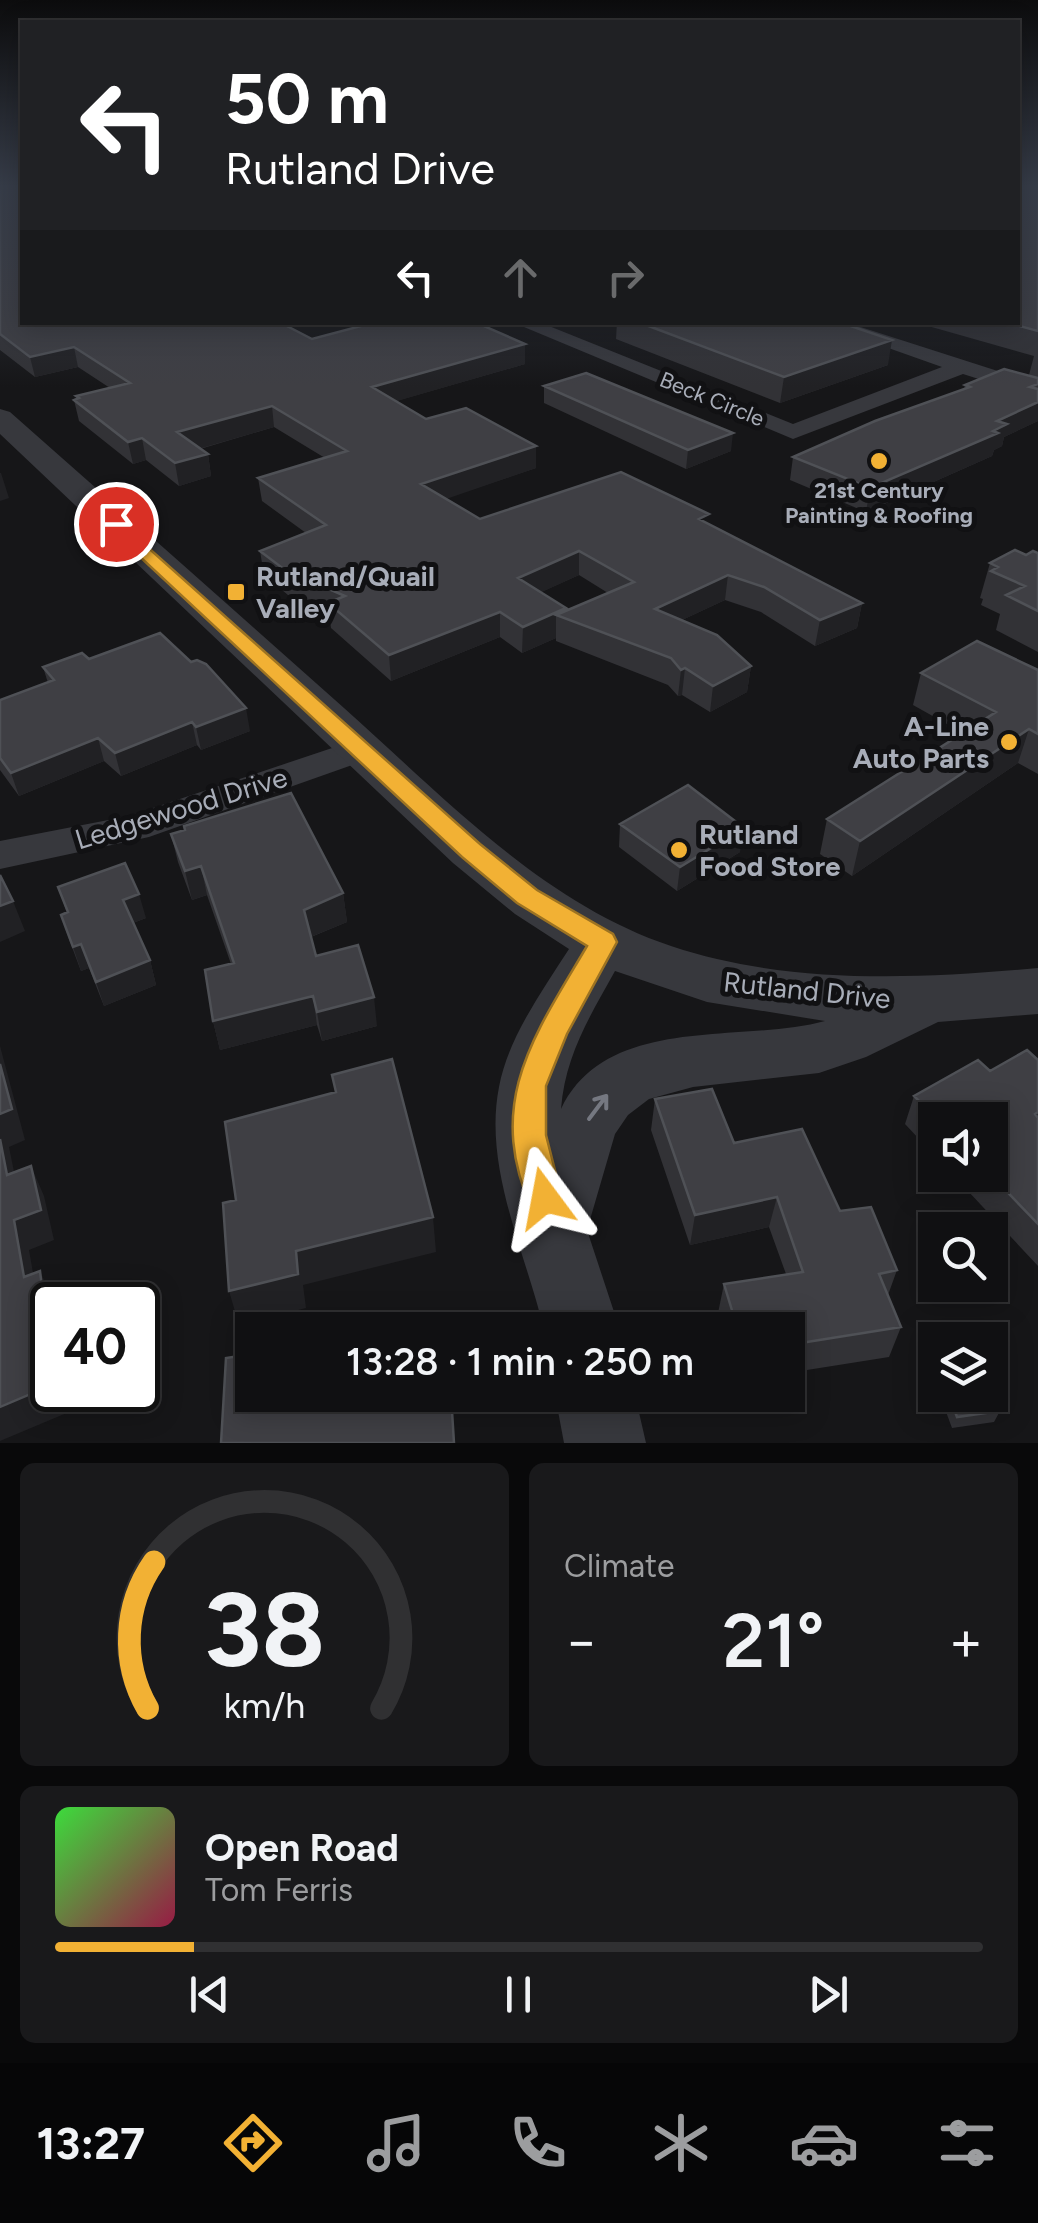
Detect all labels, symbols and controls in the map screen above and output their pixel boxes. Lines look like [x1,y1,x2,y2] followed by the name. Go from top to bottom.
[225,56,389,141] text: 50 m
[60,60,190,190] icon: left
[225,141,495,195] text: Rutland Drive
[388,250,443,305] icon: left
[493,250,548,305] icon: ahead
[598,250,653,305] icon: right
[656,366,768,432] street label: Beck Circle
[868,450,890,472] marker: 21st Century Painting & Roofing
[785,477,973,529] place label: 21st Century Painting & Roofing
[74,482,159,567] pin
[89,497,144,552] icon: arrive
[256,559,435,625] place label: Rutland/Quail Valley
[225,581,247,603] marker: Rutland/Quail Valley
[853,709,989,775] place label: A-Line Auto Parts
[998,731,1020,753] marker: A-Line Auto Parts
[71,760,291,856] street label: Ledgewood Drive
[699,817,841,883] place label: Rutland Food Store
[668,839,690,861] marker: Rutland Food Store
[722,964,892,1016] street label: Rutland Drive
[587,1094,608,1121] one-way arrow
[918,1102,1008,1412] map controls
[918,1102,1008,1192] button: sound
[493,1146,597,1250] position arrow
[918,1212,1008,1302] button: search
[30,1282,160,1412] speed limit sign: 40
[918,1322,1008,1412] button: layers
[346,1339,694,1385] text: 13:28 · 1 min · 250 m
[564,1547,675,1585] text: Climate
[204,1567,325,1692] text: 38
[722,1596,825,1686] text: 21°
[564,1608,598,1674] text: −
[949,1608,983,1674] text: +
[224,1684,305,1727] text: km/h
[205,1825,399,1871] text: Open Road
[205,1871,353,1909] text: Tom Ferris
[182,1967,237,2022] icon: previous
[491,1967,546,2022] icon: pause
[801,1967,856,2022] icon: next
[218,2108,288,2178] icon: directions
[361,2108,431,2178] icon: music
[503,2108,573,2178] icon: phone
[646,2108,716,2178] icon: climate
[789,2108,859,2178] icon: car
[932,2108,1002,2178] icon: filters
[36,2116,145,2170] text: 13:27

